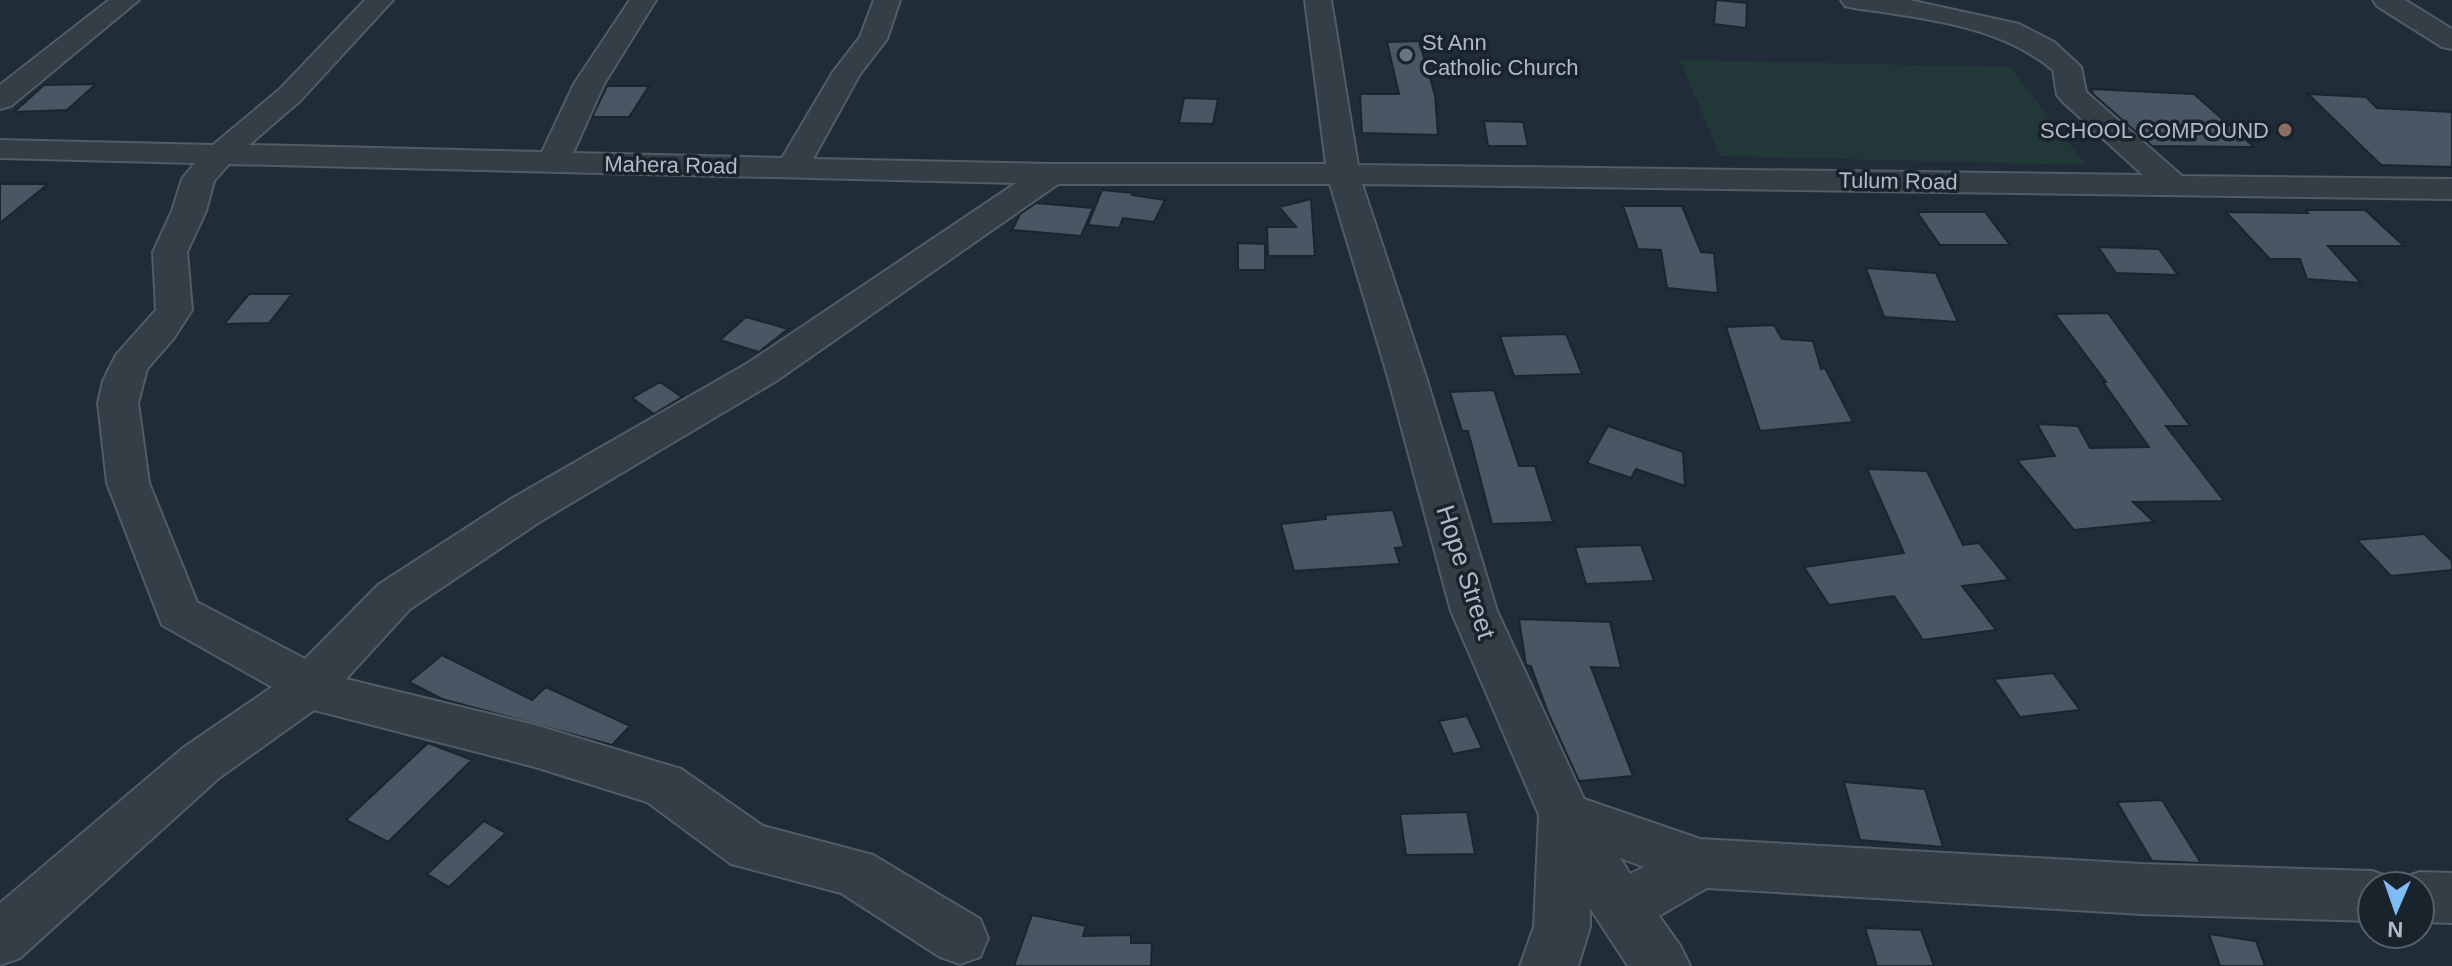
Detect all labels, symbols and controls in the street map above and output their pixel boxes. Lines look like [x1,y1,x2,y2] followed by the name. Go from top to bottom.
[1422,30,1579,80] place label: St Ann Catholic Church
[1397,46,1415,64] marker: St Ann Catholic Church
[2040,118,2269,143] place label: SCHOOL COMPOUND
[2276,121,2294,139] marker: SCHOOL COMPOUND
[604,151,738,179] street label: Mahera Road
[1838,167,1958,195] street label: Tulum Road
[1430,501,1502,643] street label: Hope Street
[2356,870,2436,950] north arrow
[2387,917,2404,942] text: N

